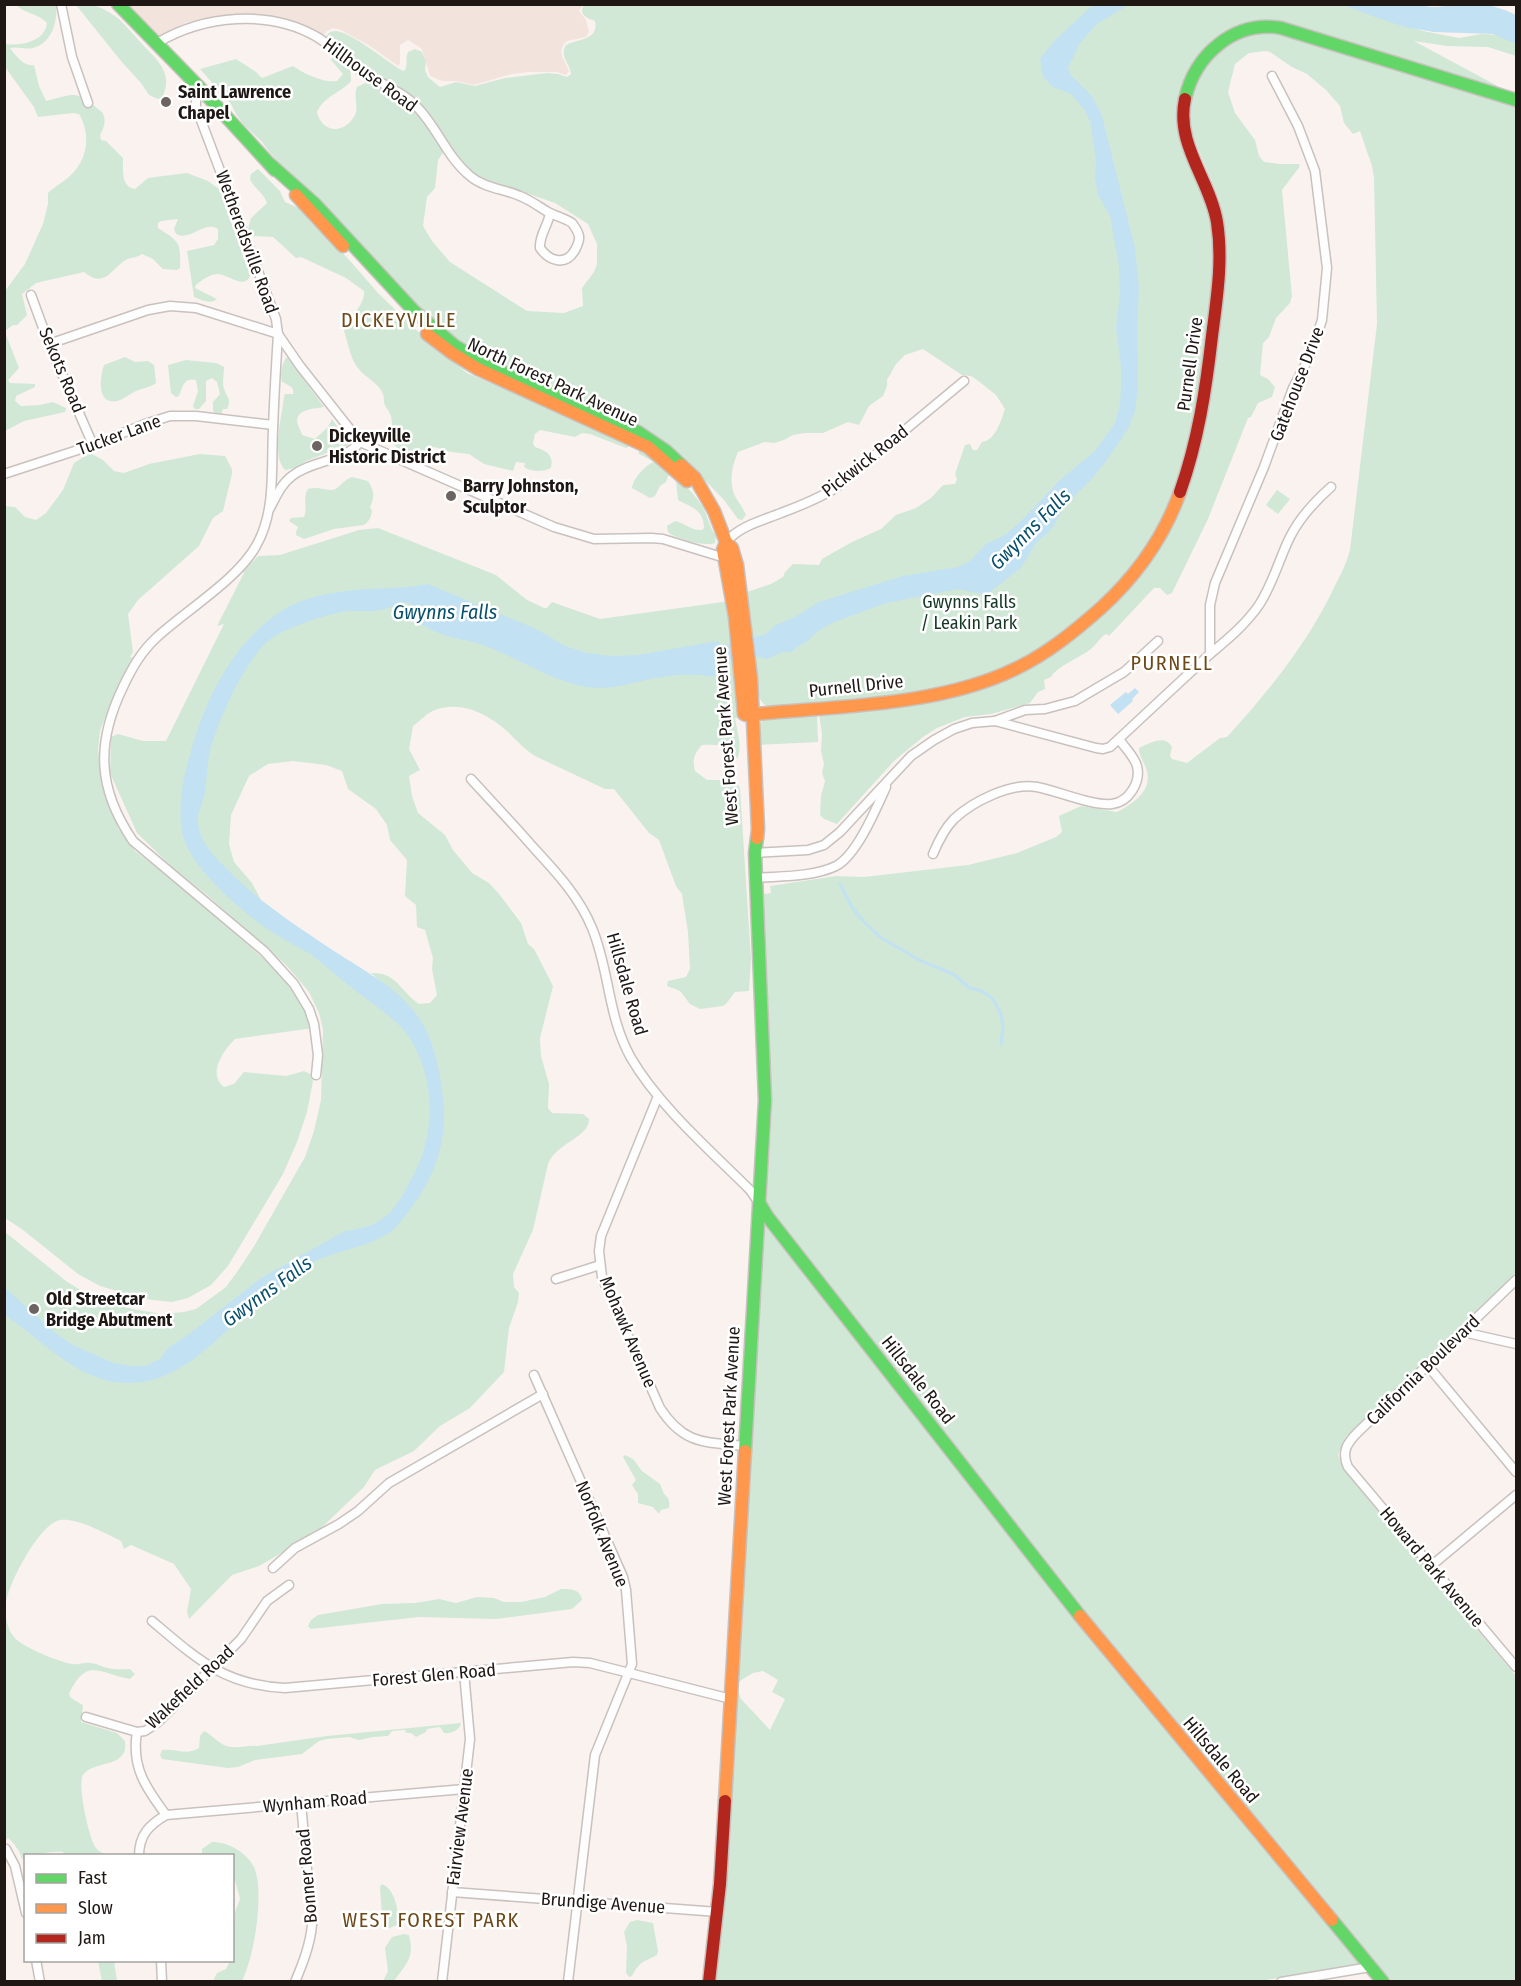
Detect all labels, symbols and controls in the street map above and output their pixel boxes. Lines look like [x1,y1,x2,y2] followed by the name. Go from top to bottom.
[318,33,422,117] street label: Hillhouse Road
[178,81,291,124] place label: Saint Lawrence Chapel
[159,95,173,109] marker: Saint Lawrence Chapel
[211,167,283,317] street label: Wetheredsville Road
[341,308,457,332] district label: DICKEYVILLE
[1173,315,1208,413] street label: Purnell Drive
[34,324,90,416] street label: Sekots Road
[1265,324,1329,444] street label: Gatehouse Drive
[464,333,642,431] street label: North Forest Park Avenue
[74,410,164,460] street label: Tucker Lane
[817,420,913,502] street label: Pickwick Road
[329,425,447,468] place label: Dickeyville Historic District
[310,439,324,453] marker: Dickeyville Historic District
[463,475,578,518] place label: Barry Johnston, Sculptor
[985,483,1076,574] water label: Gwynns Falls
[444,489,458,503] marker: Barry Johnston, Sculptor
[921,591,1018,634] park label: Gwynns Falls / Leakin Park
[393,600,498,624] water label: Gwynns Falls
[709,646,743,826] street label: West Forest Park Avenue
[1131,651,1213,675] district label: PURNELL
[808,670,904,702] street label: Purnell Drive
[602,930,652,1038] street label: Hillsdale Road
[218,1250,317,1331] water label: Gwynns Falls
[595,1273,661,1391] street label: Mohawk Avenue
[46,1288,173,1331] place label: Old Streetcar Bridge Abutment
[27,1302,41,1316] marker: Old Streetcar Bridge Abutment
[1362,1310,1484,1430] street label: California Boulevard
[713,1326,745,1506] street label: West Forest Park Avenue
[877,1331,959,1429] street label: Hillsdale Road
[571,1478,633,1591] street label: Norfolk Avenue
[1375,1502,1489,1632] street label: Howard Park Avenue
[141,1640,239,1734] street label: Wakefield Road
[371,1659,497,1691] street label: Forest Glen Road
[1178,1712,1264,1808] street label: Hillsdale Road
[442,1767,478,1887] street label: Fairview Avenue
[262,1786,368,1818] street label: Wynham Road
[292,1828,322,1924] street label: Bonner Road
[24,1854,234,1962] legend
[78,1867,107,1889] text: Fast
[540,1888,666,1918] street label: Brundige Avenue
[78,1897,113,1919] text: Slow
[342,1908,520,1932] district label: WEST FOREST PARK
[78,1927,106,1949] text: Jam

